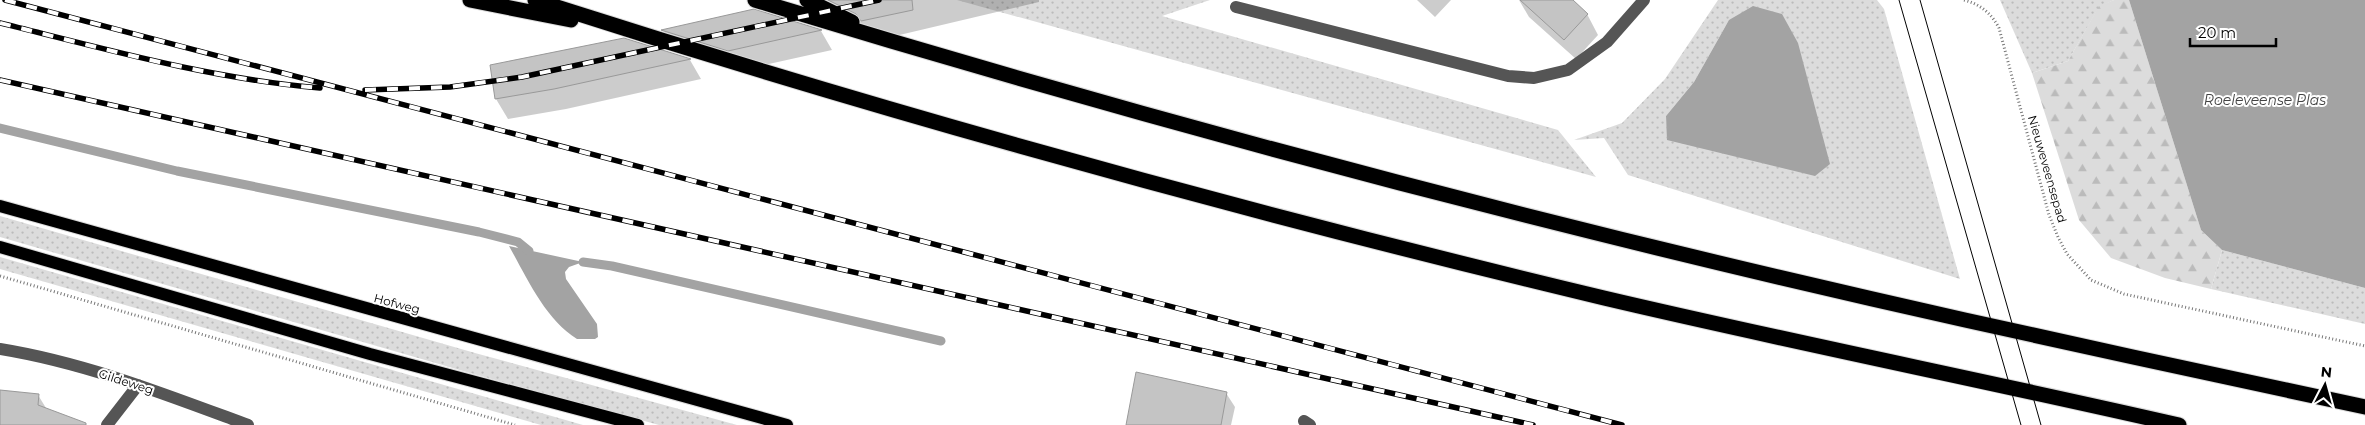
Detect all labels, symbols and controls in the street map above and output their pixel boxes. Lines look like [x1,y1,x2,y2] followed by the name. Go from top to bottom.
[2190,15,2276,47] scale bar
[2198,23,2236,42] text: 20 m
[2204,91,2326,109] water label: Roeleveense Plas
[2025,113,2070,224] street label: Nieuweveensepad
[372,290,422,317] street label: Hofweg
[2300,360,2350,410] north arrow
[2320,363,2333,382] text: N
[97,366,156,397] street label: Gildeweg

